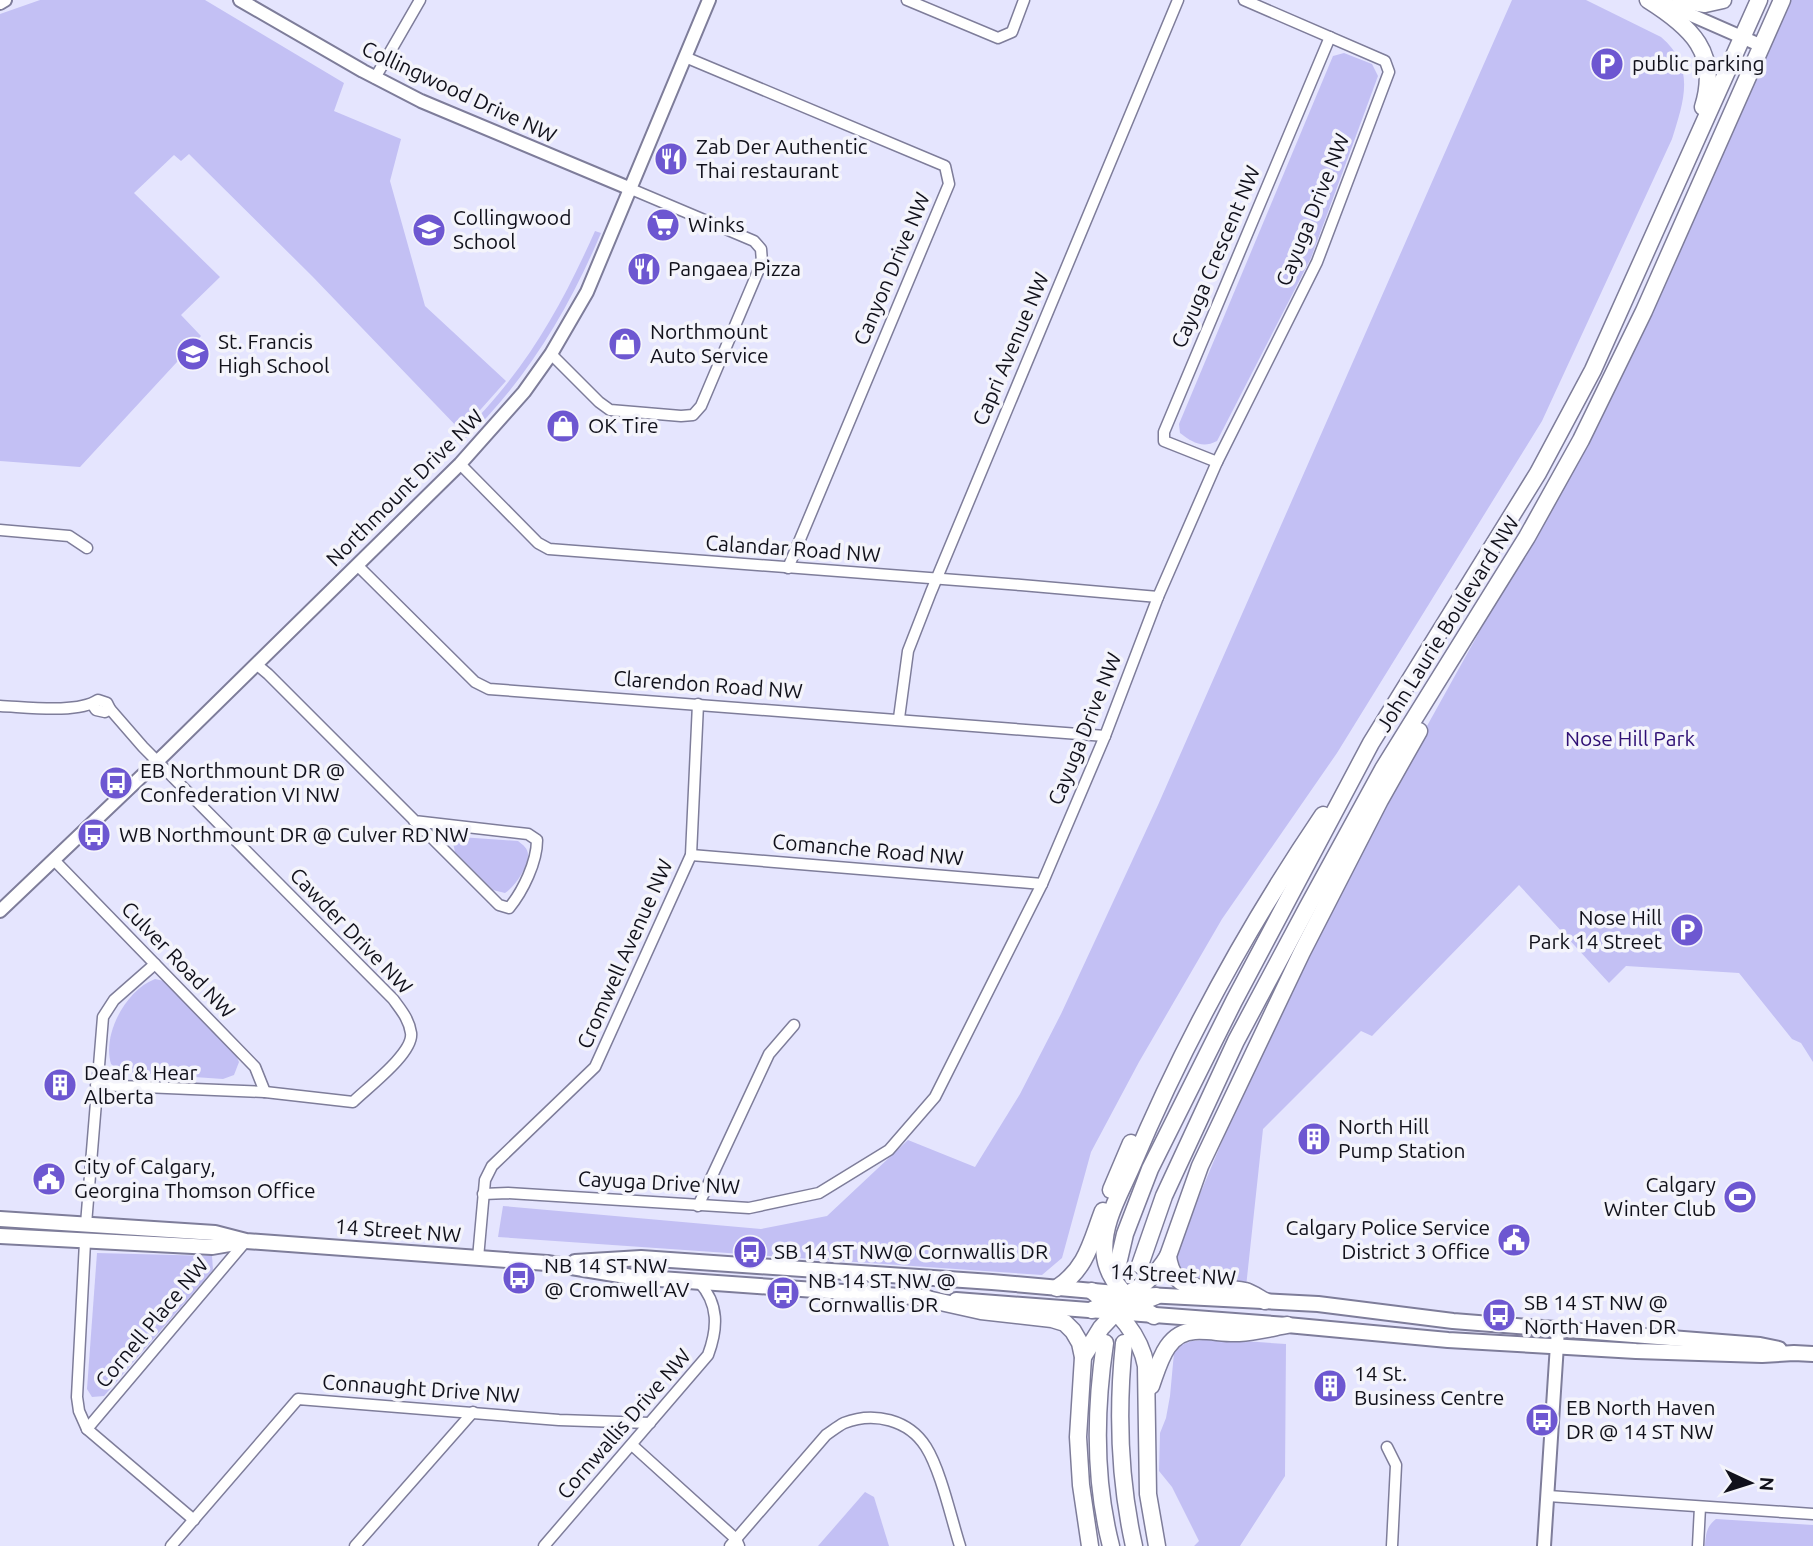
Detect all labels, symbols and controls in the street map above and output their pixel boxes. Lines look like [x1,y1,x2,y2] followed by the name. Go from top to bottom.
[358,35,561,147] street label: Collingwood Drive NW
[1588,45,1626,83] parking icon: public parking
[1632,51,1765,75] place label: public parking
[1271,130,1354,289] street label: Cayuga Drive NW
[696,134,868,182] place label: Zab Der Authentic Thai restaurant
[652,140,690,178] restaurant icon: Zab Der Authentic Thai restaurant
[1166,162,1264,351] street label: Cayuga Crescent NW
[848,189,934,349] street label: Canyon Drive NW
[453,205,571,253] place label: Collingwood School
[644,206,682,244] supermarket icon: Winks
[410,211,448,249] school or university icon: Collingwood School
[688,212,745,236] place label: Winks
[625,250,663,288] restaurant icon: Pangaea Pizza
[668,256,801,280] place label: Pangaea Pizza
[967,269,1053,429] street label: Capri Avenue NW
[650,319,769,367] place label: Northmount Auto Service
[606,325,644,363] shop icon: Northmount Auto Service
[218,329,329,377] place label: St. Francis High School
[174,335,212,373] school or university icon: St. Francis High School
[321,404,488,571] street label: Northmount Drive NW
[544,407,582,445] shop icon: OK Tire
[588,413,659,437] place label: OK Tire
[1371,511,1523,736] street label: John Laurie Boulevard NW
[705,530,881,566] street label: Calandar Road NW
[1043,649,1126,808] street label: Cayuga Drive NW
[613,665,804,703] street label: Clarendon Road NW
[1565,726,1695,750] park label: Nose Hill Park
[140,758,345,806] place label: EB Northmount DR @ Confederation VI NW
[97,764,135,802] bus stop icon: EB Northmount DR @ Confederation VI NW
[75,816,113,854] bus stop icon: WB Northmount DR @ Culver RD NW
[119,822,469,846] place label: WB Northmount DR @ Culver RD NW
[771,829,965,869] street label: Comanche Road NW
[571,855,677,1052] street label: Cromwell Avenue NW
[286,862,418,998] street label: Cawder Drive NW
[117,896,240,1022] street label: Culver Road NW
[1528,905,1662,953] place label: Nose Hill Park 14 Street
[1668,911,1706,949] parking icon: Nose Hill Park 14 Street
[84,1060,198,1108] place label: Deaf & Hear Alberta
[41,1066,79,1104] building icon: Deaf & Hear Alberta
[1338,1114,1465,1162] place label: North Hill Pump Station
[1295,1120,1333,1158] building icon: North Hill Pump Station
[74,1154,315,1202] place label: City of Calgary, Georgina Thomson Office
[30,1160,68,1198] public building icon: City of Calgary, Georgina Thomson Office
[577,1166,741,1198] street label: Cayuga Drive NW
[1604,1172,1716,1220] place label: Calgary Winter Club
[1721,1178,1759,1216] sports icon: Calgary Winter Club
[334,1214,462,1246] street label: 14 Street NW
[1286,1215,1490,1263] place label: Calgary Police Service District 3 Office
[1495,1221,1533,1259] public building icon: Calgary Police Service District 3 Office
[731,1233,769,1271] bus stop icon: SB 14 ST NW@ Cornwallis DR
[774,1239,1048,1263] place label: SB 14 ST NW@ Cornwallis DR
[90,1253,212,1392] street label: Cornell Place NW
[544,1253,690,1301] place label: NB 14 ST NW @ Cromwell AV
[500,1259,538,1297] bus stop icon: NB 14 ST NW @ Cromwell AV
[1109,1259,1237,1289] street label: 14 Street NW
[808,1268,956,1316] place label: NB 14 ST NW @ Cornwallis DR
[764,1274,802,1312] bus stop icon: NB 14 ST NW @ Cornwallis DR
[1524,1290,1676,1338] place label: SB 14 ST NW @ North Haven DR
[1480,1296,1518,1334] bus stop icon: SB 14 ST NW @ North Haven DR
[552,1343,695,1503] street label: Cornwallis Drive NW
[1354,1361,1504,1409] place label: 14 St. Business Centre
[1311,1367,1349,1405] building icon: 14 St. Business Centre
[322,1369,521,1407] street label: Connaught Drive NW
[1566,1395,1715,1443] place label: EB North Haven DR @ 14 ST NW
[1523,1401,1561,1439] bus stop icon: EB North Haven DR @ 14 ST NW
[1715,1448,1785,1518] north arrow
[1755,1476,1778,1492] text: N

